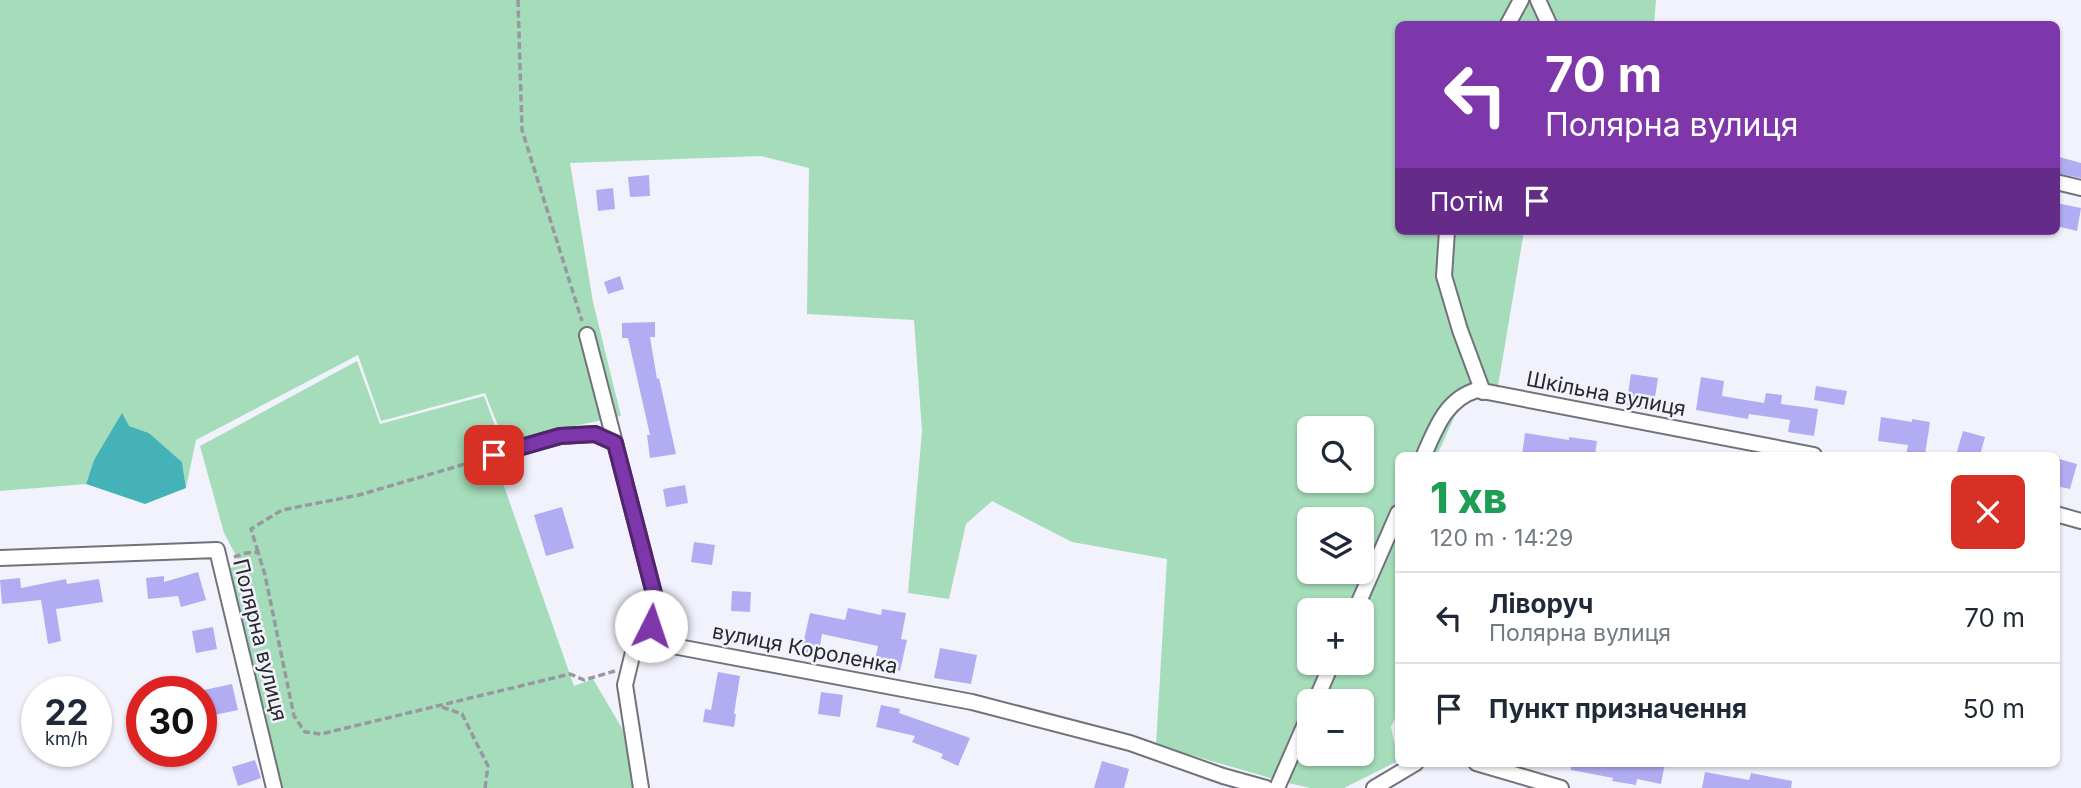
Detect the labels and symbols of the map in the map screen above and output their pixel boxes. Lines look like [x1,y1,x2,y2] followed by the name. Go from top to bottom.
[1524,366,1688,421] street label: Шкільна вулиця
[464,425,524,485] pin
[228,556,293,724] street label: Полярна вулиця
[614,589,688,663] position arrow
[710,618,900,679] street label: вулиця Короленка
[126,676,217,767] speed limit sign: 30

